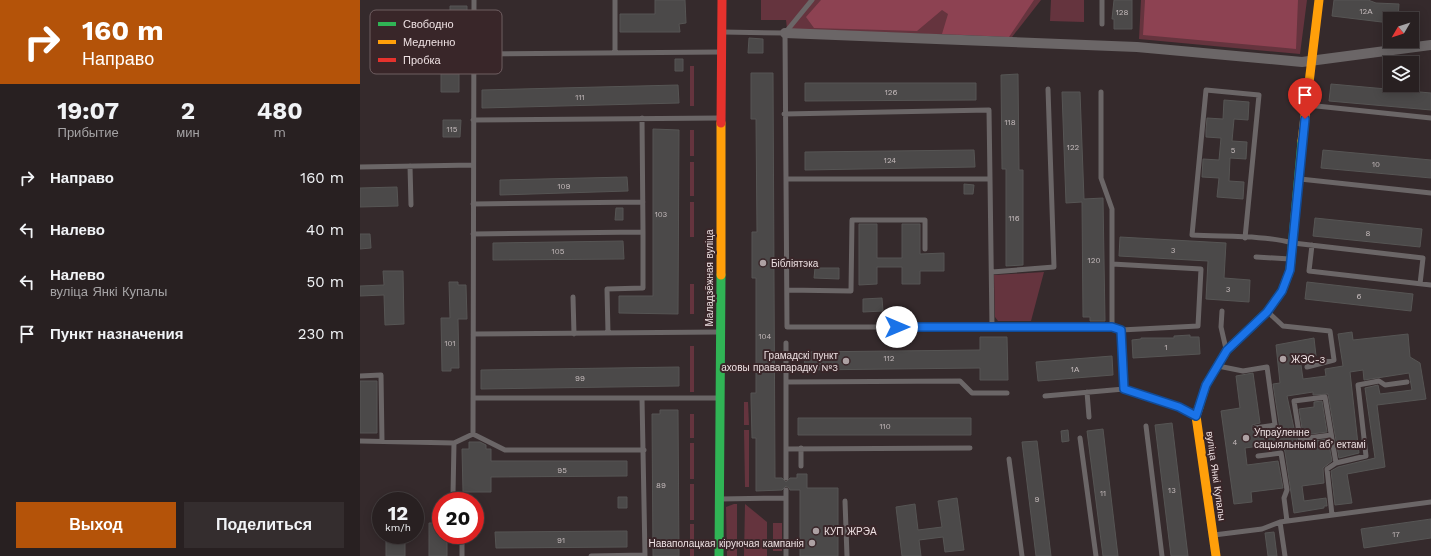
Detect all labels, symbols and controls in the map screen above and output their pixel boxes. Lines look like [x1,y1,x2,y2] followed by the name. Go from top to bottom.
[1359,7,1373,16] house number: 12А
[1116,8,1128,17] house number: 128
[370,10,502,74] legend
[1383,12,1419,48] north arrow
[1383,12,1419,92] map controls
[82,14,164,47] text: 160 m
[16,16,68,68] icon: right
[403,18,454,31] text: Свободно
[403,36,455,49] text: Медленно
[82,48,154,69] text: Направо
[403,54,441,67] text: Пробка
[1383,56,1419,92] button: layers
[1288,78,1322,119] pin
[1294,84,1316,106] icon: arrive
[885,88,897,97] house number: 126
[575,93,585,102] house number: 111
[57,97,119,125] text: 19:07
[181,97,195,125] text: 2
[257,97,303,125] text: 480
[1004,118,1016,127] house number: 118
[58,125,119,140] text: Прибытие
[176,125,200,140] text: мин
[274,125,286,140] text: m
[447,125,458,134] house number: 115
[1067,143,1080,152] house number: 122
[1231,146,1236,155] house number: 5
[884,156,896,165] house number: 124
[1372,160,1380,169] house number: 10
[16,167,38,189] icon: right
[50,169,114,187] text: Направо
[300,169,344,187] text: 160 m
[557,182,571,191] house number: 109
[655,210,668,219] house number: 103
[1008,214,1020,223] house number: 116
[16,219,38,241] icon: left
[50,221,105,239] text: Налево
[306,221,344,239] text: 40 m
[704,229,715,327] street label: Маладзёжная вуліца
[1366,229,1371,238] house number: 8
[1171,246,1176,255] house number: 3
[552,247,565,256] house number: 105
[1088,256,1100,265] house number: 120
[758,258,768,268] marker: Бібліятэка
[771,258,819,269] place label: Бібліятэка
[50,266,105,284] text: Налево
[16,271,38,293] icon: left
[307,273,344,291] text: 50 m
[50,284,167,299] text: вуліца Янкі Купалы
[1226,285,1231,294] house number: 3
[1357,292,1362,301] house number: 6
[876,306,918,348] position arrow
[16,323,38,345] icon: arrive
[50,325,183,343] text: Пункт назначения
[298,325,344,343] text: 230 m
[759,332,772,341] house number: 104
[444,339,456,348] house number: 101
[1164,343,1168,352] house number: 1
[721,350,838,373] place label: Грамадскі пункт аховы правапарадку №3
[884,354,895,363] house number: 112
[1278,354,1288,364] marker: ЖЭС-3
[1291,354,1326,365] place label: ЖЭС-3
[841,356,851,366] marker: Грамадскі пункт аховы правапарадку №3
[1071,365,1080,374] house number: 1А
[575,374,585,383] house number: 99
[879,422,891,431] house number: 110
[1254,427,1366,450] place label: Упраўленне сацыяльнымі абʼектамі
[1204,431,1228,521] street label: вуліца Янкі Купалы
[1241,433,1251,443] marker: Упраўленне сацыяльнымі абʼектамі
[1233,438,1238,447] house number: 4
[557,466,567,475] house number: 95
[656,481,666,490] house number: 89
[1168,486,1176,495] house number: 13
[1100,489,1106,498] house number: 11
[432,492,484,544] speed limit sign: 20
[1035,495,1040,504] house number: 9
[388,501,408,525] text: 12
[16,502,176,548] button: Выход
[184,502,344,548] button: Поделиться
[385,522,411,533] text: km/h
[811,526,821,536] marker: КУП ЖРЭА
[824,526,877,537] place label: КУП ЖРЭА
[1392,530,1400,539] house number: 17
[557,536,565,545] house number: 91
[649,538,804,549] place label: Наваполацкая кіруючая кампанія
[807,538,817,548] marker: Наваполацкая кіруючая кампанія

